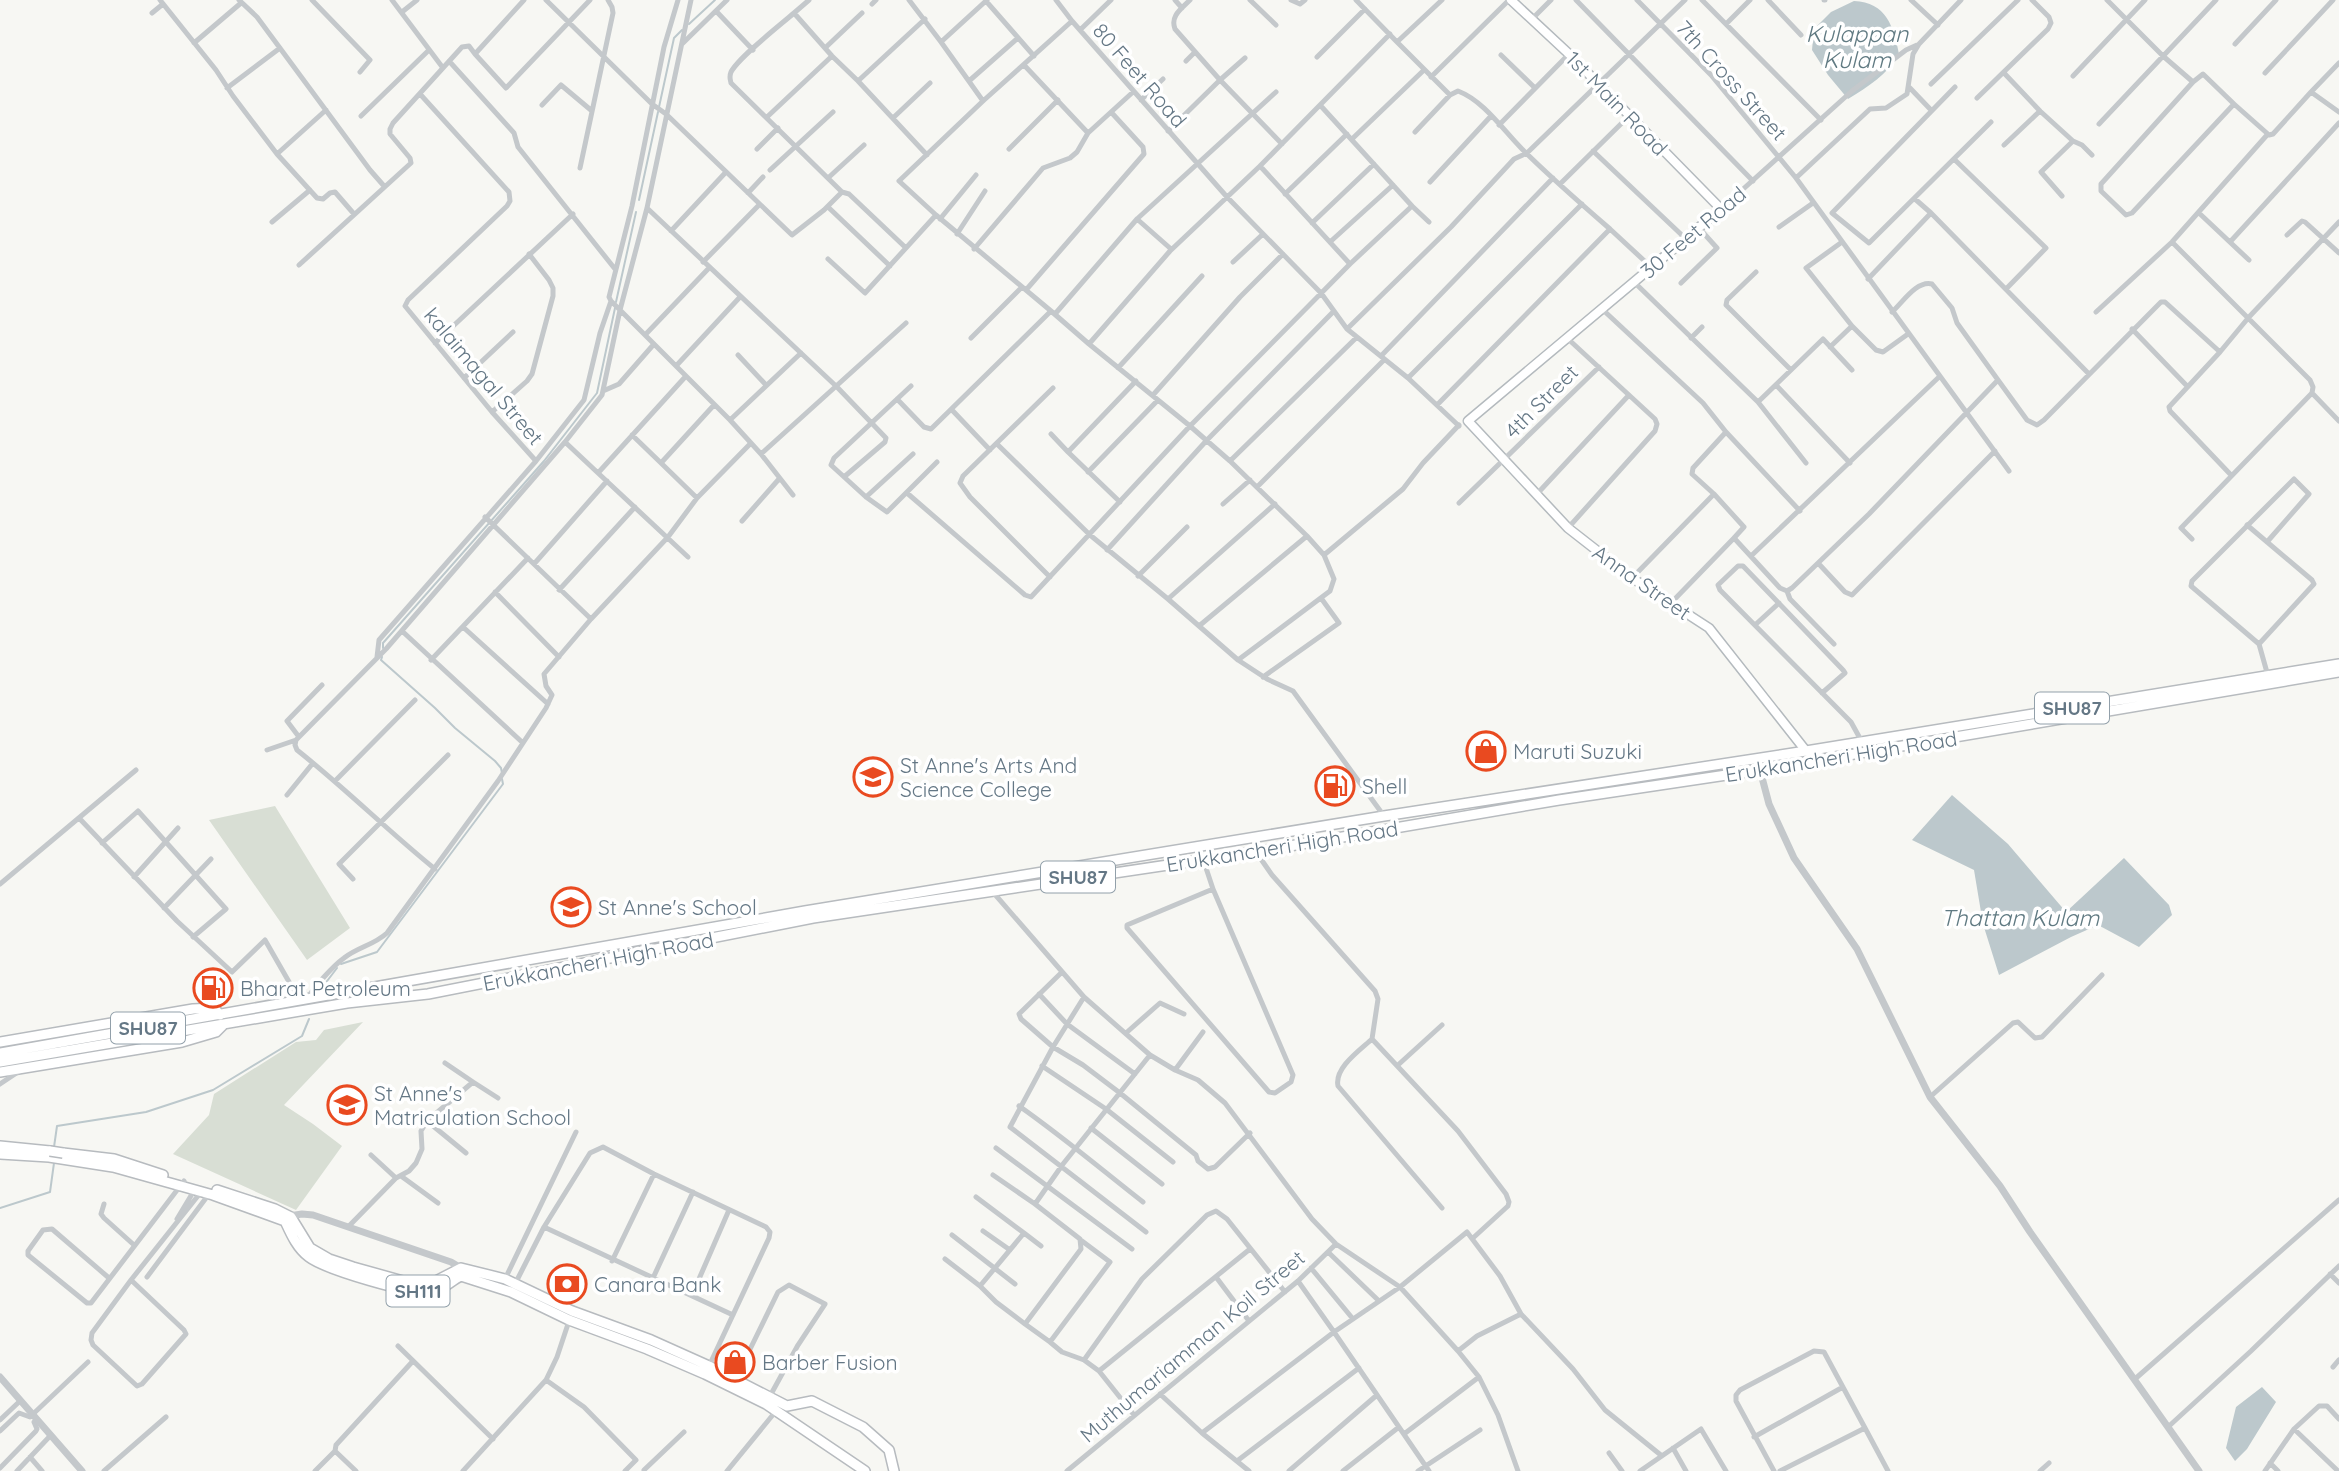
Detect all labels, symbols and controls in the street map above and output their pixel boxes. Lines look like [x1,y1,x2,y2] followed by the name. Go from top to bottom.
[1671,15,1793,145] street label: 7th Cross Street
[1088,17,1192,133] street label: 80 Feet Road
[1806,19,1909,74] water label: Kulappan Kulam
[1561,45,1673,161] street label: 1st Main Road
[1635,180,1751,284] street label: 30 Feet Road
[419,302,549,450] street label: kalaimagal Street
[1499,359,1583,443] street label: 4th Street
[1588,539,1696,625] street label: Anna Street
[2035,692,2109,723] road number: SHU87
[1723,725,1959,787] street label: Erukkancheri High Road
[1465,730,1507,772] shop icon: Maruti Suzuki
[1513,738,1642,764] place label: Maruti Suzuki
[900,752,1077,802] place label: St Anne's Arts And Science College
[852,756,894,798] school or university icon: St Anne's Arts And Science College
[1314,765,1356,807] fuel station icon: Shell
[1362,773,1407,799] place label: Shell
[1164,815,1400,877] street label: Erukkancheri High Road
[1041,862,1115,892] road number: SHU87
[550,886,592,928] school or university icon: St Anne's School
[598,894,757,920] place label: St Anne's School
[1941,903,2100,932] water label: Thattan Kulam
[480,926,716,996] street label: Erukkancheri High Road
[192,967,234,1009] fuel station icon: Bharat Petroleum
[240,975,411,1001] place label: Bharat Petroleum
[111,1012,185,1044] road number: SHU87
[374,1080,571,1130] place label: St Anne's Matriculation School
[326,1084,368,1126] school or university icon: St Anne's Matriculation School
[1074,1244,1310,1448] street label: Muthumariamman Koil Street
[546,1263,588,1305] bank icon: Canara Bank
[594,1271,721,1297] place label: Canara Bank
[386,1275,450,1306] road number: SH111
[714,1341,756,1383] shop icon: Barber Fusion
[762,1349,898,1375] place label: Barber Fusion

